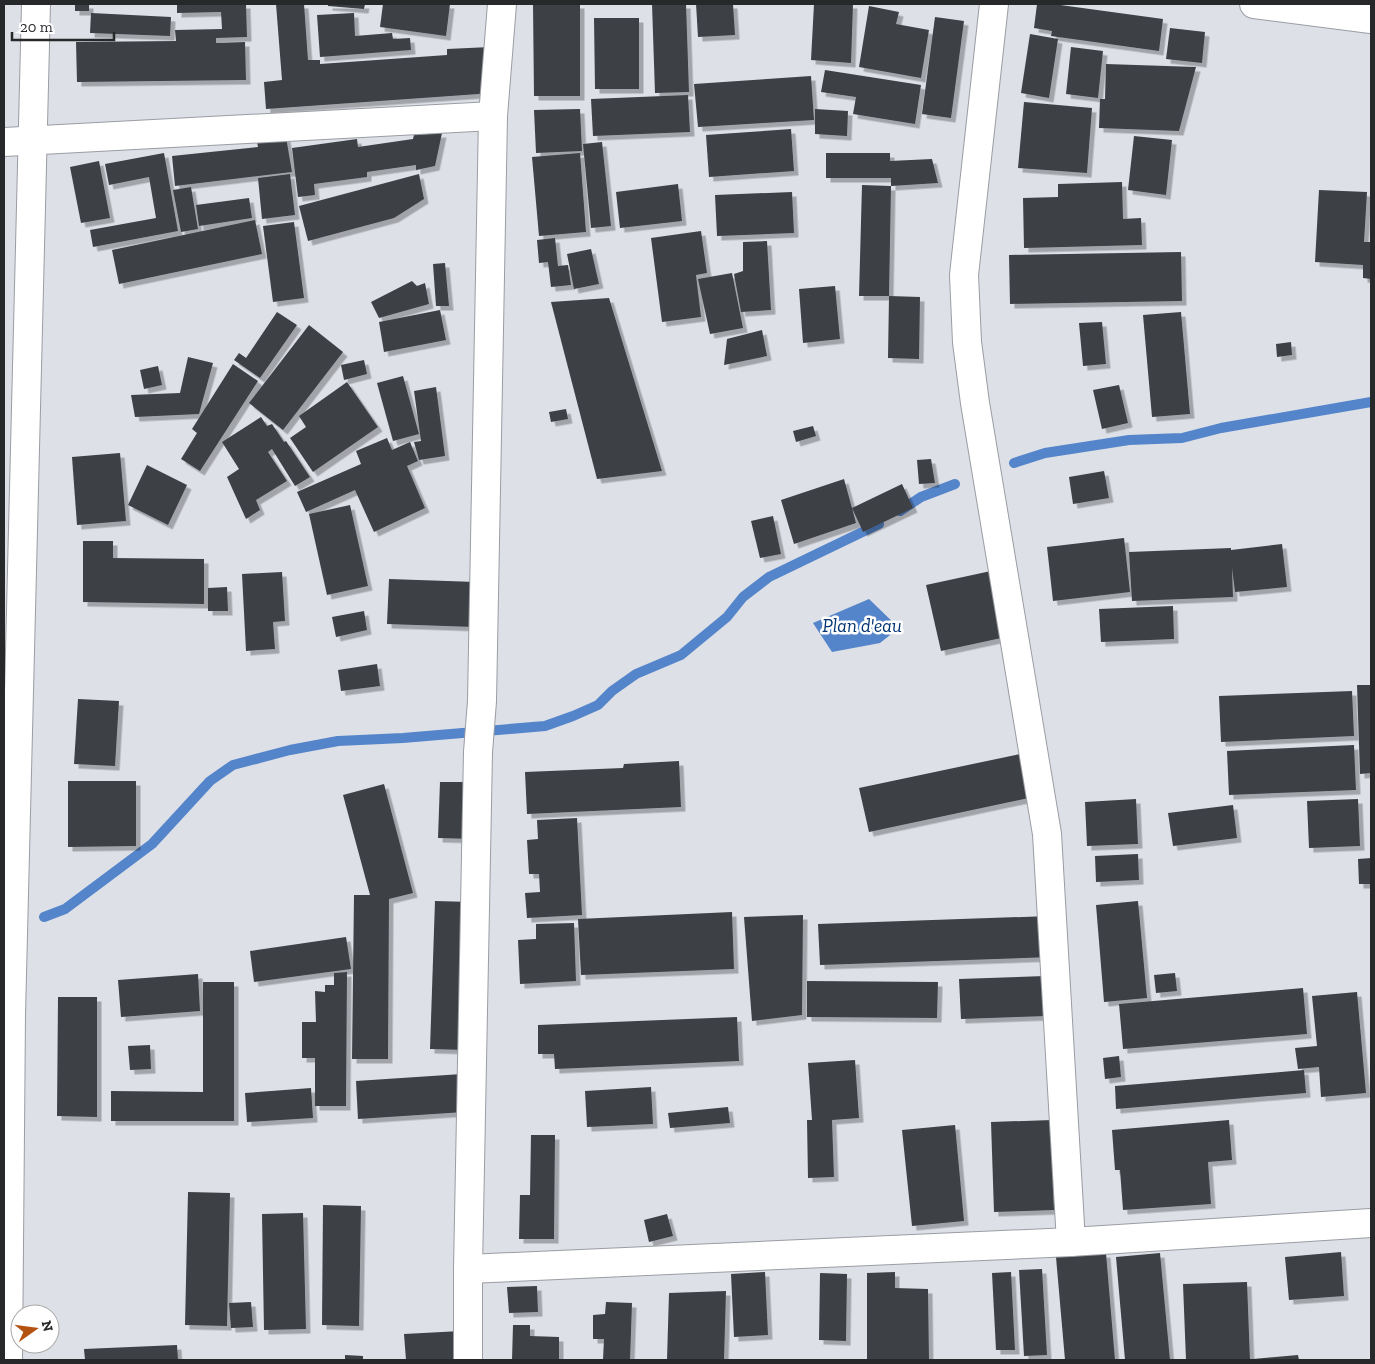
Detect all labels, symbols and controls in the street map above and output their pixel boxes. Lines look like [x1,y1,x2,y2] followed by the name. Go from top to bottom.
[12,10,115,42] scale bar
[20,18,53,36] text: 20 m
[822,614,902,637] water label: Plan d'eau
[10,1304,60,1354] north arrow
[38,1319,57,1334] text: N

